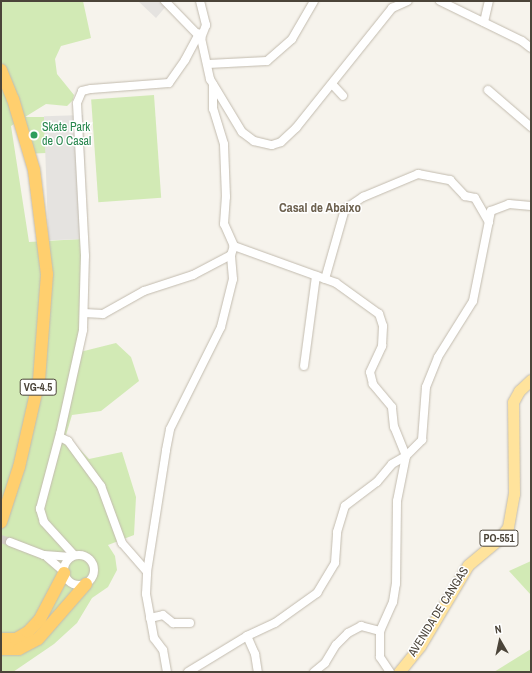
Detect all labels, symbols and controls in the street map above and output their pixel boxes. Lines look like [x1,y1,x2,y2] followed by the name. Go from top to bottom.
[42,121,91,149] place label: Skate Park de O Casal
[29,130,39,140] marker: Skate Park de O Casal
[279,200,361,216] district label: Casal de Abaixo
[19,378,57,396] road number: VG-4.5
[479,529,519,547] road number: PO-551
[406,564,472,660] street label: AVENIDA DE CANGAS
[480,621,520,661] north arrow
[494,622,502,637] text: N

